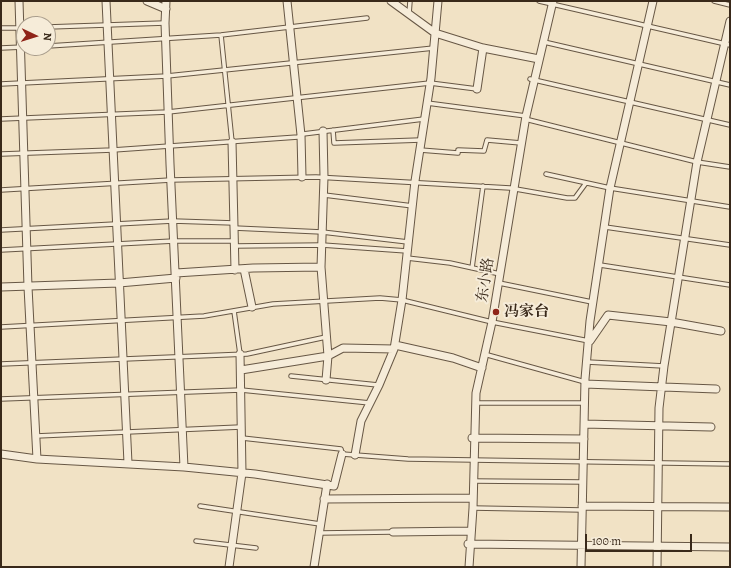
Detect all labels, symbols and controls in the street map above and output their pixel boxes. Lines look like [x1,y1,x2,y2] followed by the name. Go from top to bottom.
[16,16,56,56] north arrow
[40,32,55,41] text: N
[474,256,498,304] street label: 东小路
[504,303,549,321] place label: 冯家台
[491,307,501,317] marker: 冯家台
[587,526,694,552] scale bar
[592,533,621,549] text: 100 m

